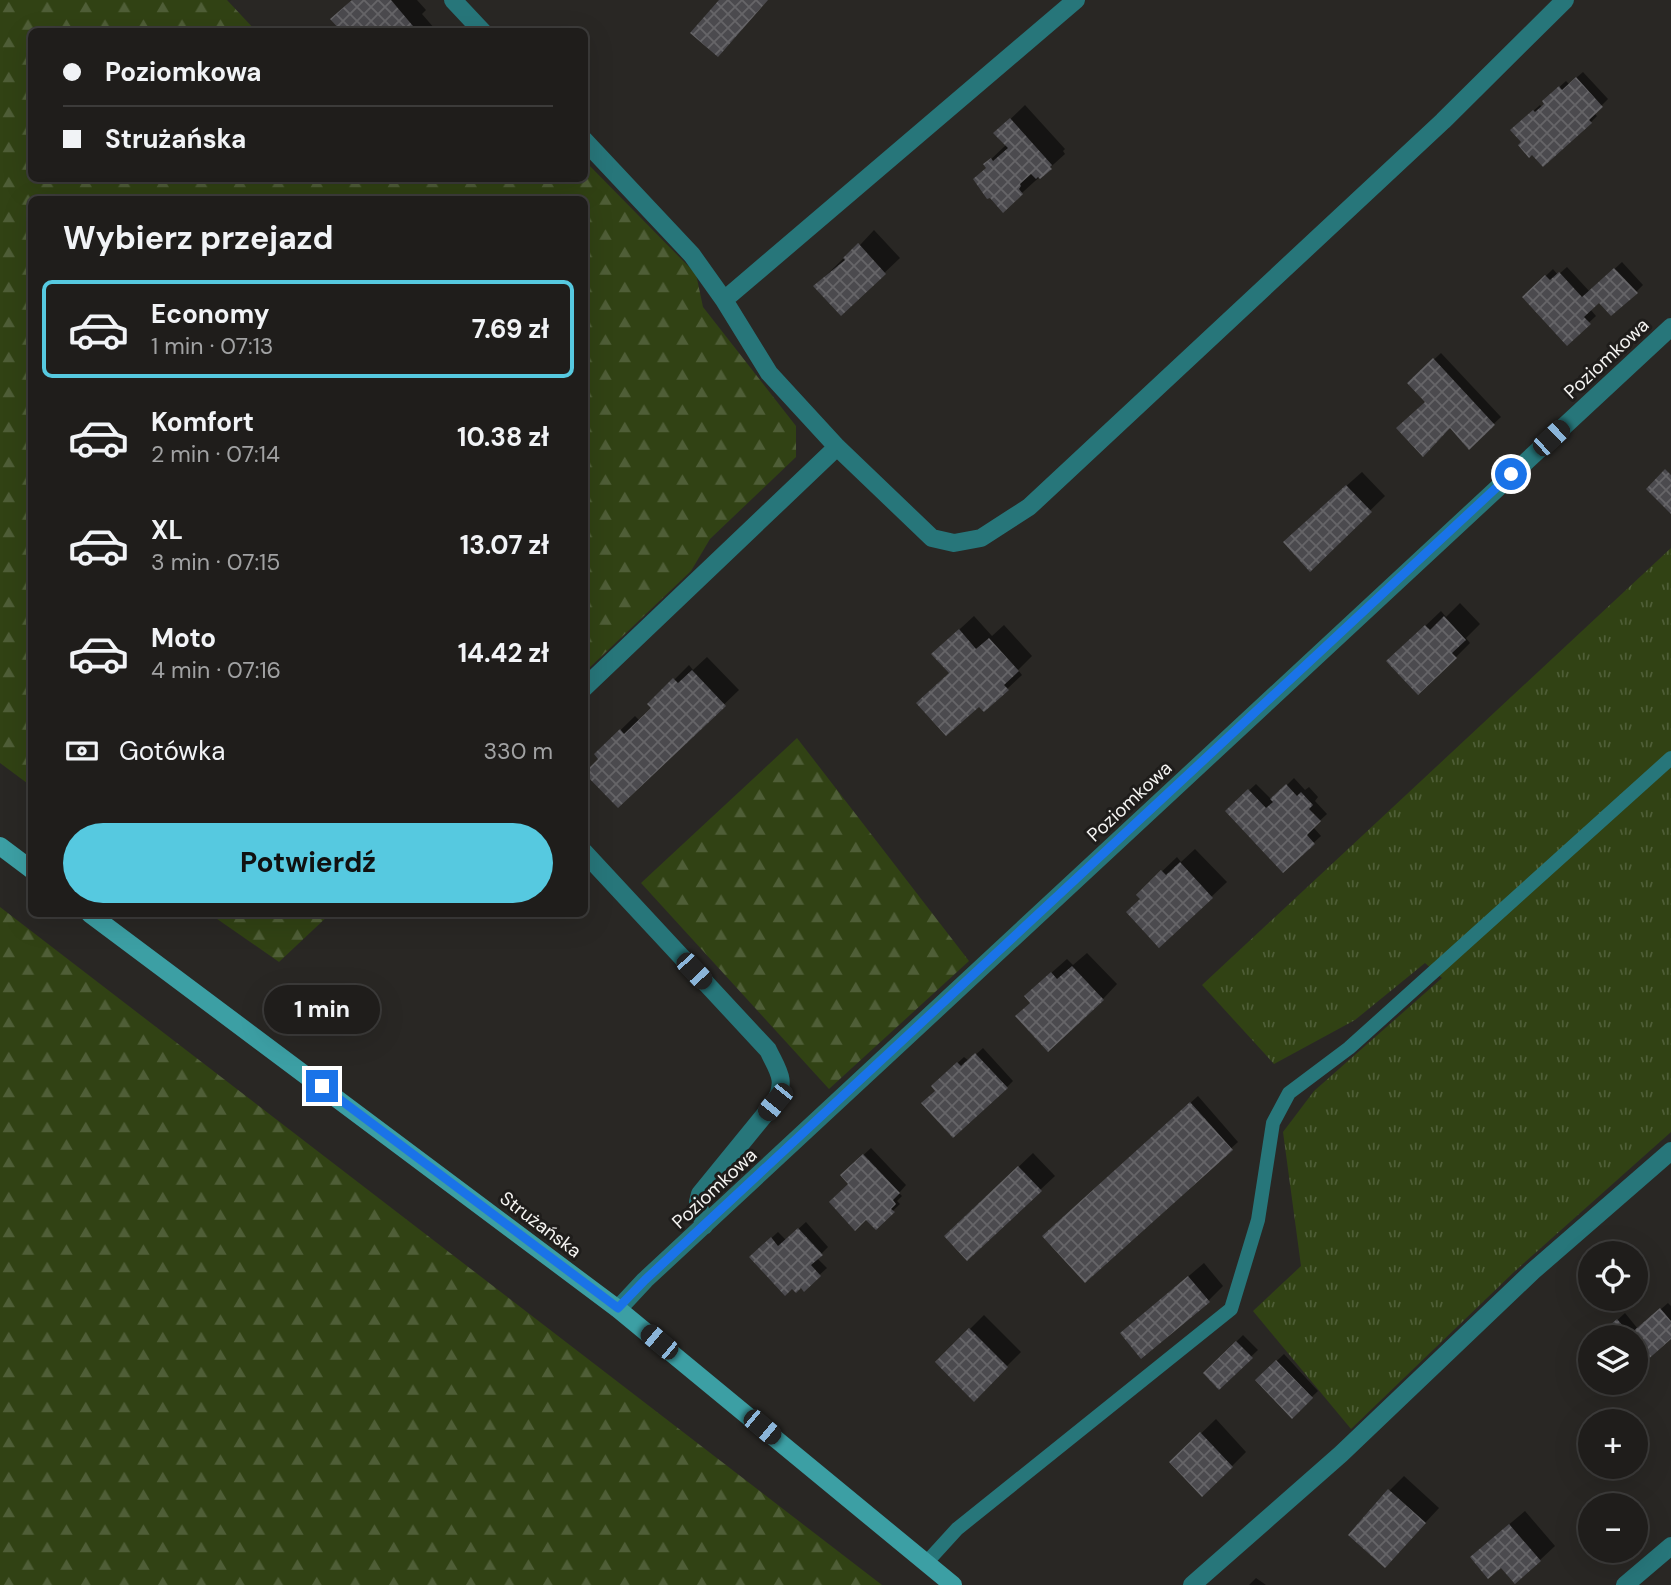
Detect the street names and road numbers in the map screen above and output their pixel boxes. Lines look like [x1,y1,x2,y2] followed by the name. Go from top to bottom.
[1559,313,1654,404] street label: Poziomkowa
[1082,756,1177,847] street label: Poziomkowa
[667,1143,762,1234] street label: Poziomkowa
[495,1186,586,1263] street label: Strużańska

